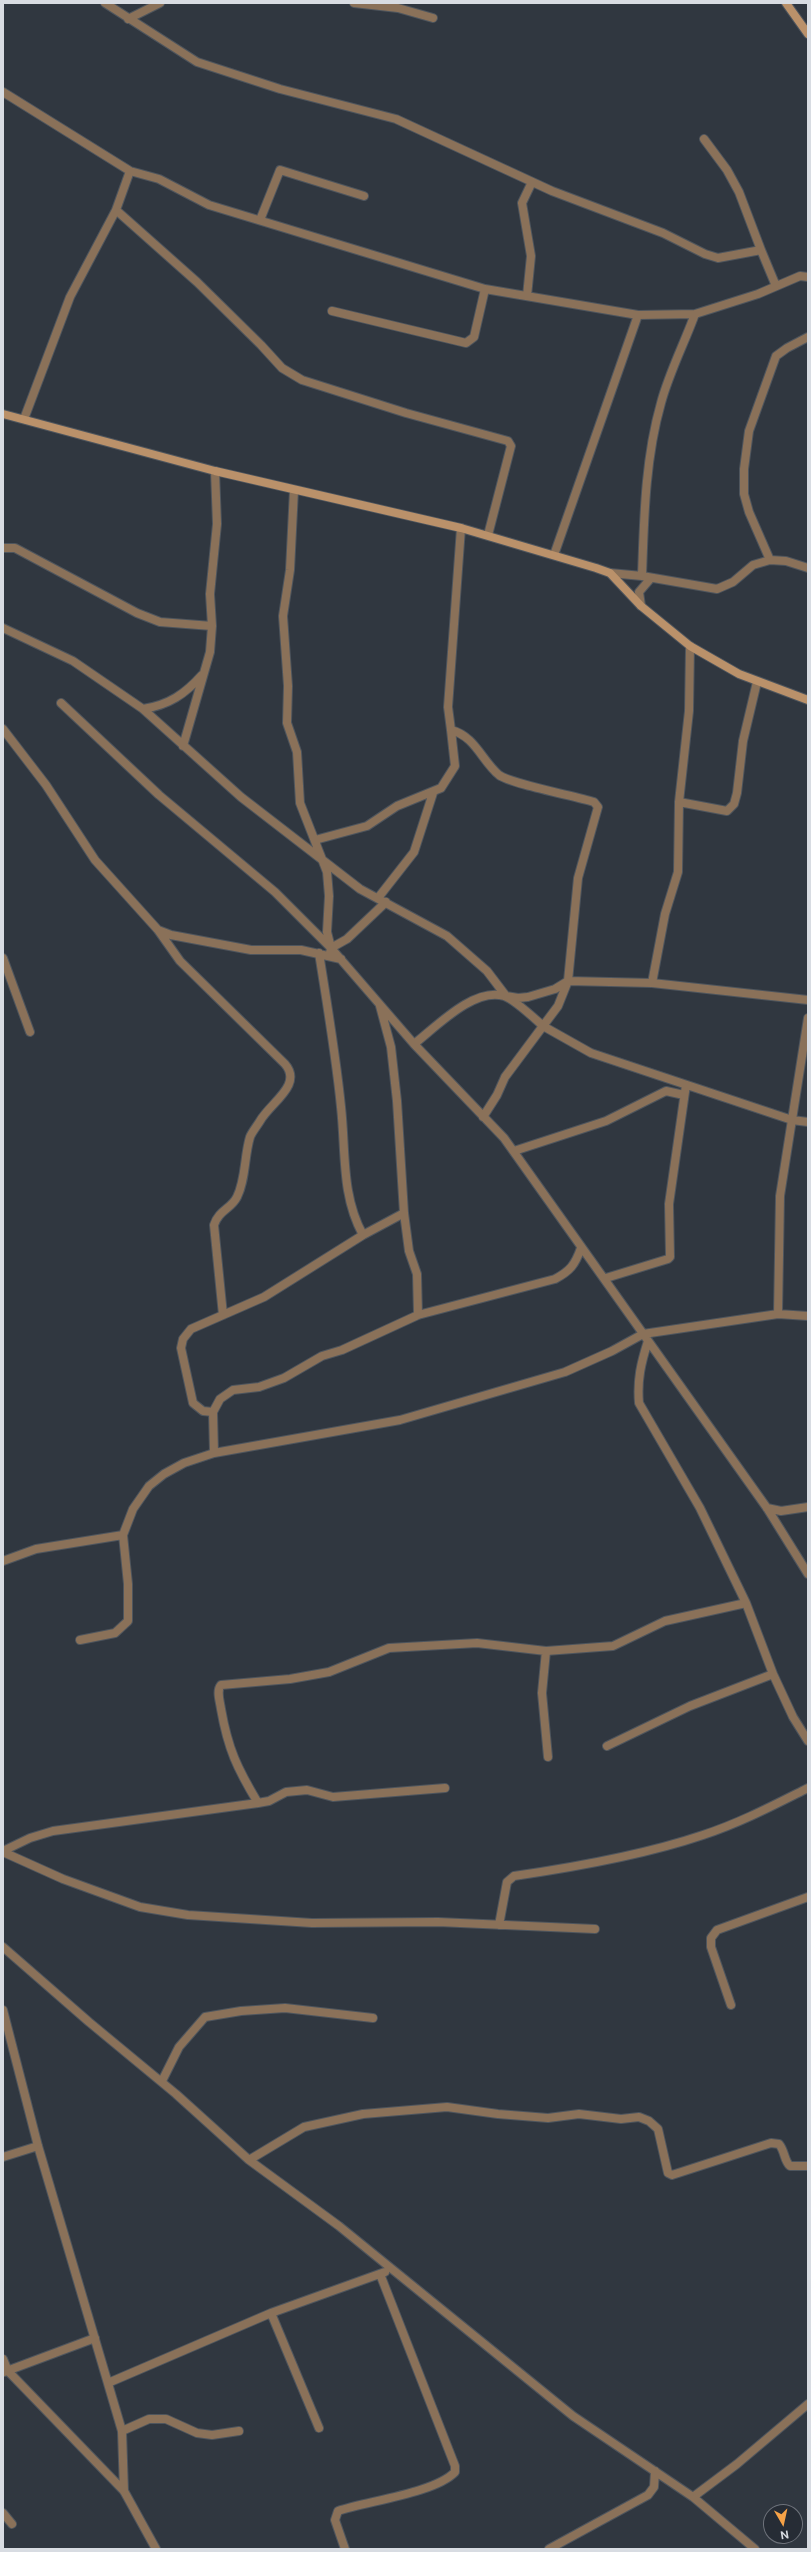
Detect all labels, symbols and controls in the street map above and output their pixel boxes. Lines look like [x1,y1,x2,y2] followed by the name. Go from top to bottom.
[763,2504,803,2544] north arrow
[780,2528,790,2541] text: N

